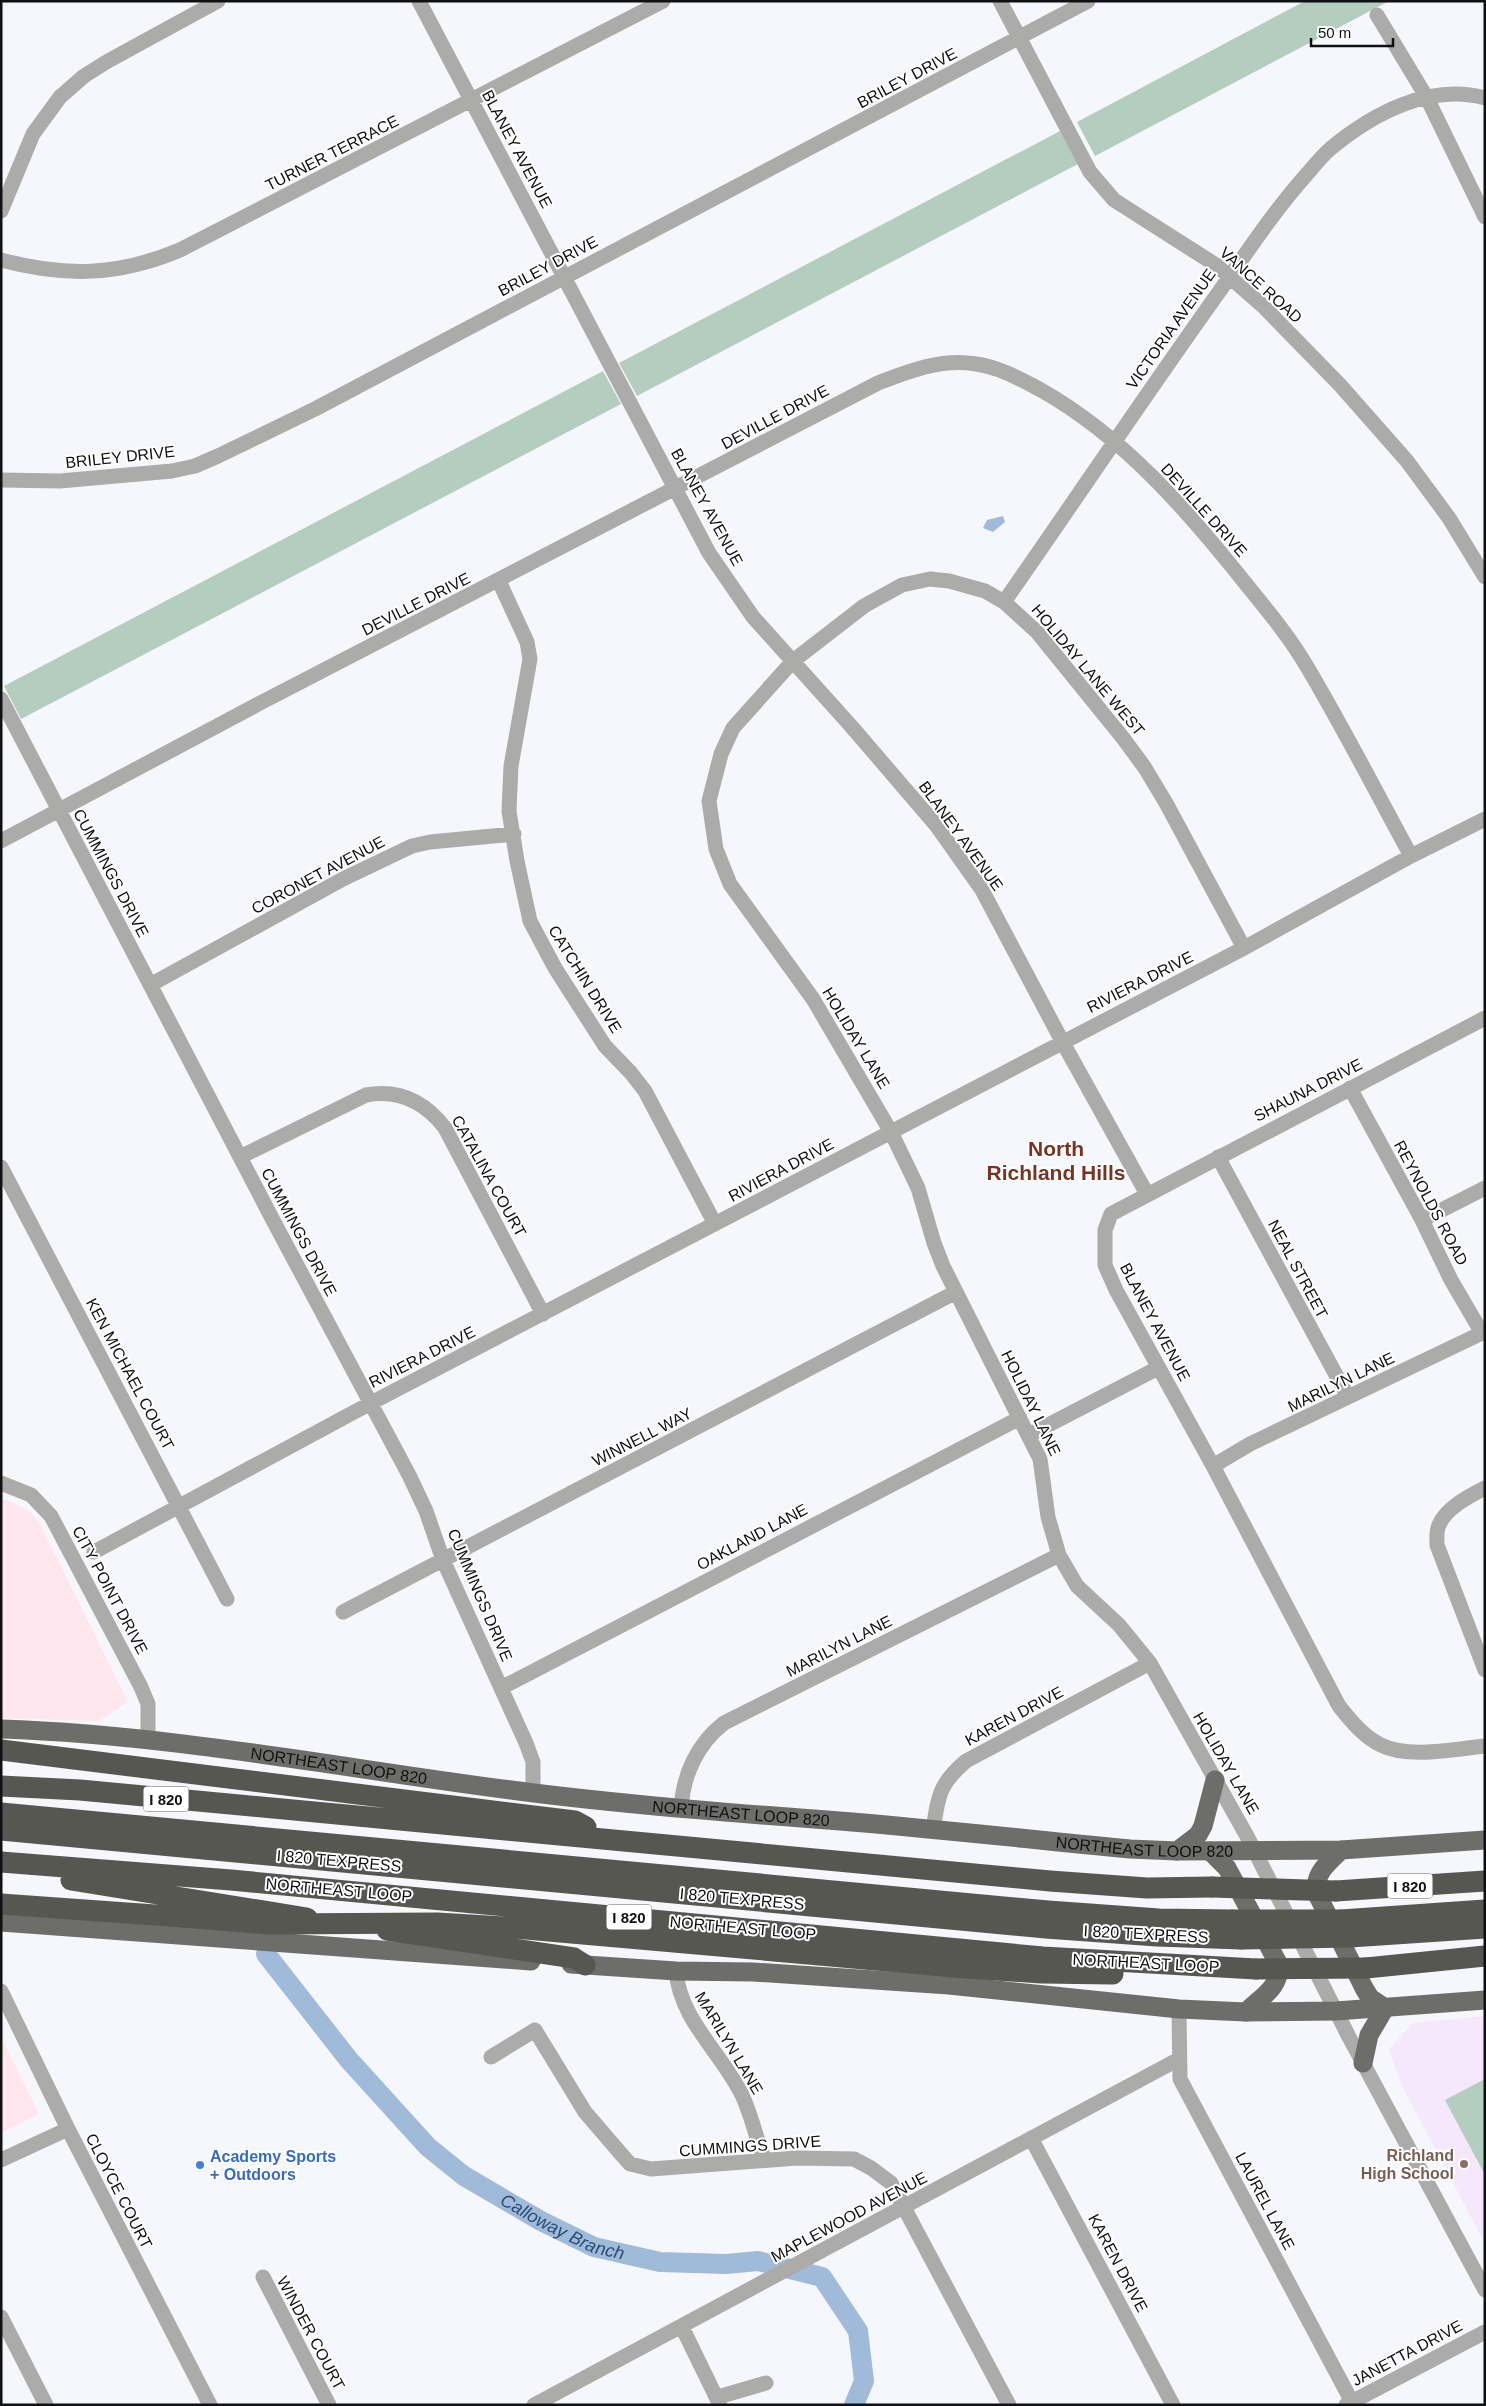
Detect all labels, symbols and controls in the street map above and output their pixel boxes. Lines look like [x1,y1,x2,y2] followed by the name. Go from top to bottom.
[1311,15,1394,47] scale bar
[1318,24,1351,41] text: 50 m
[854,45,960,111] street label: BRILEY DRIVE
[479,87,555,211] street label: BLANEY AVENUE
[263,112,401,194] street label: TURNER TERRACE
[495,233,601,299] street label: BRILEY DRIVE
[1216,244,1306,326] street label: VANCE ROAD
[1123,266,1219,392] street label: VICTORIA AVENUE
[718,382,832,452] street label: DEVILLE DRIVE
[64,443,176,471] street label: BRILEY DRIVE
[668,446,746,568] street label: BLANEY AVENUE
[1158,460,1250,560] street label: DEVILLE DRIVE
[359,569,473,639] street label: DEVILLE DRIVE
[1028,601,1148,739] street label: HOLIDAY LANE WEST
[916,778,1006,894] street label: BLANEY AVENUE
[70,806,152,940] street label: CUMMINGS DRIVE
[249,833,387,917] street label: CORONET AVENUE
[545,922,625,1036] street label: CATCHIN DRIVE
[1084,948,1196,1016] street label: RIVIERA DRIVE
[819,984,893,1092] street label: HOLIDAY LANE
[1251,1055,1365,1125] street label: SHAUNA DRIVE
[449,1112,530,1240] street label: CATALINA COURT
[726,1135,836,1205] street label: RIVIERA DRIVE
[987,1137,1125,1184] district label: North Richland Hills
[1391,1138,1471,1268] street label: REYNOLDS ROAD
[258,1165,340,1299] street label: CUMMINGS DRIVE
[1265,1217,1331,1321] street label: NEAL STREET
[1117,1260,1193,1384] street label: BLANEY AVENUE
[83,1295,177,1453] street label: KEN MICHAEL COURT
[366,1323,478,1391] street label: RIVIERA DRIVE
[998,1348,1064,1458] street label: HOLIDAY LANE
[1285,1349,1397,1415] street label: MARILYN LANE
[589,1404,695,1469] street label: WINNELL WAY
[694,1501,810,1573] street label: OAKLAND LANE
[69,1523,151,1657] street label: CITY POINT DRIVE
[444,1526,516,1664] street label: CUMMINGS DRIVE
[783,1612,895,1680] street label: MARILYN LANE
[962,1683,1066,1749] street label: KAREN DRIVE
[1190,1709,1262,1817] street label: HOLIDAY LANE
[250,1744,428,1787] street label: NORTHEAST LOOP 820
[144,1786,188,1812] road number: I 820
[651,1797,830,1829] street label: NORTHEAST LOOP 820
[1055,1833,1233,1860] street label: NORTHEAST LOOP 820
[276,1847,402,1875] street label: I 820 TEXPRESS
[1388,1874,1432,1898] road number: I 820
[265,1875,413,1905] street label: NORTHEAST LOOP
[679,1885,805,1913] street label: I 820 TEXPRESS
[606,1904,652,1930] road number: I 820
[669,1913,817,1943] street label: NORTHEAST LOOP
[1083,1922,1209,1946] street label: I 820 TEXPRESS
[1072,1951,1220,1975] street label: NORTHEAST LOOP
[692,1989,766,2097] street label: MARILYN LANE
[83,2131,155,2252] street label: CLOYCE COURT
[678,2133,822,2159] street label: CUMMINGS DRIVE
[1361,2147,1454,2182] place label: Richland High School
[210,2148,336,2183] place label: Academy Sports + Outdoors
[1232,2149,1298,2253] street label: LAUREL LANE
[1458,2158,1470,2170] marker: Richland High School
[194,2159,206,2171] marker: Academy Sports + Outdoors
[768,2169,930,2265] street label: MAPLEWOOD AVENUE
[497,2190,626,2264] water label: Calloway Branch
[1085,2211,1151,2315] street label: KAREN DRIVE
[274,2273,348,2393] street label: WINDER COURT
[1349,2317,1465,2389] street label: JANETTA DRIVE

